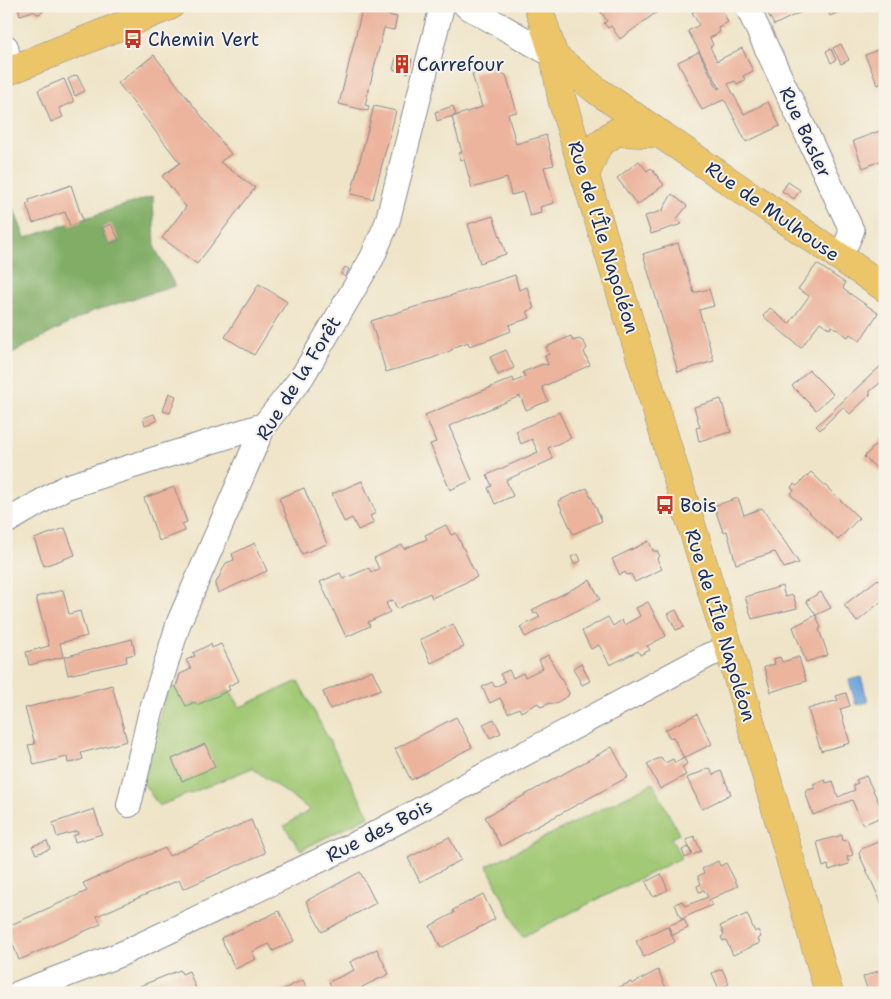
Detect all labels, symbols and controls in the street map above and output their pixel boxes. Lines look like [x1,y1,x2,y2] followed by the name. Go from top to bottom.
[148,27,259,52] place label: Chemin Vert
[122,28,144,50] bus stop icon: Chemin Vert
[417,52,504,77] place label: Carrefour
[391,53,413,75] building icon: Carrefour
[774,83,838,182] street label: Rue Basler
[562,138,646,336] street label: Rue de l'Île Napoléon
[701,156,845,267] street label: Rue de Mulhouse
[250,312,347,445] street label: Rue de la Forêt
[680,493,717,518] place label: Bois
[654,494,676,516] bus stop icon: Bois
[679,526,763,724] street label: Rue de l'Île Napoléon
[322,793,436,868] street label: Rue des Bois

